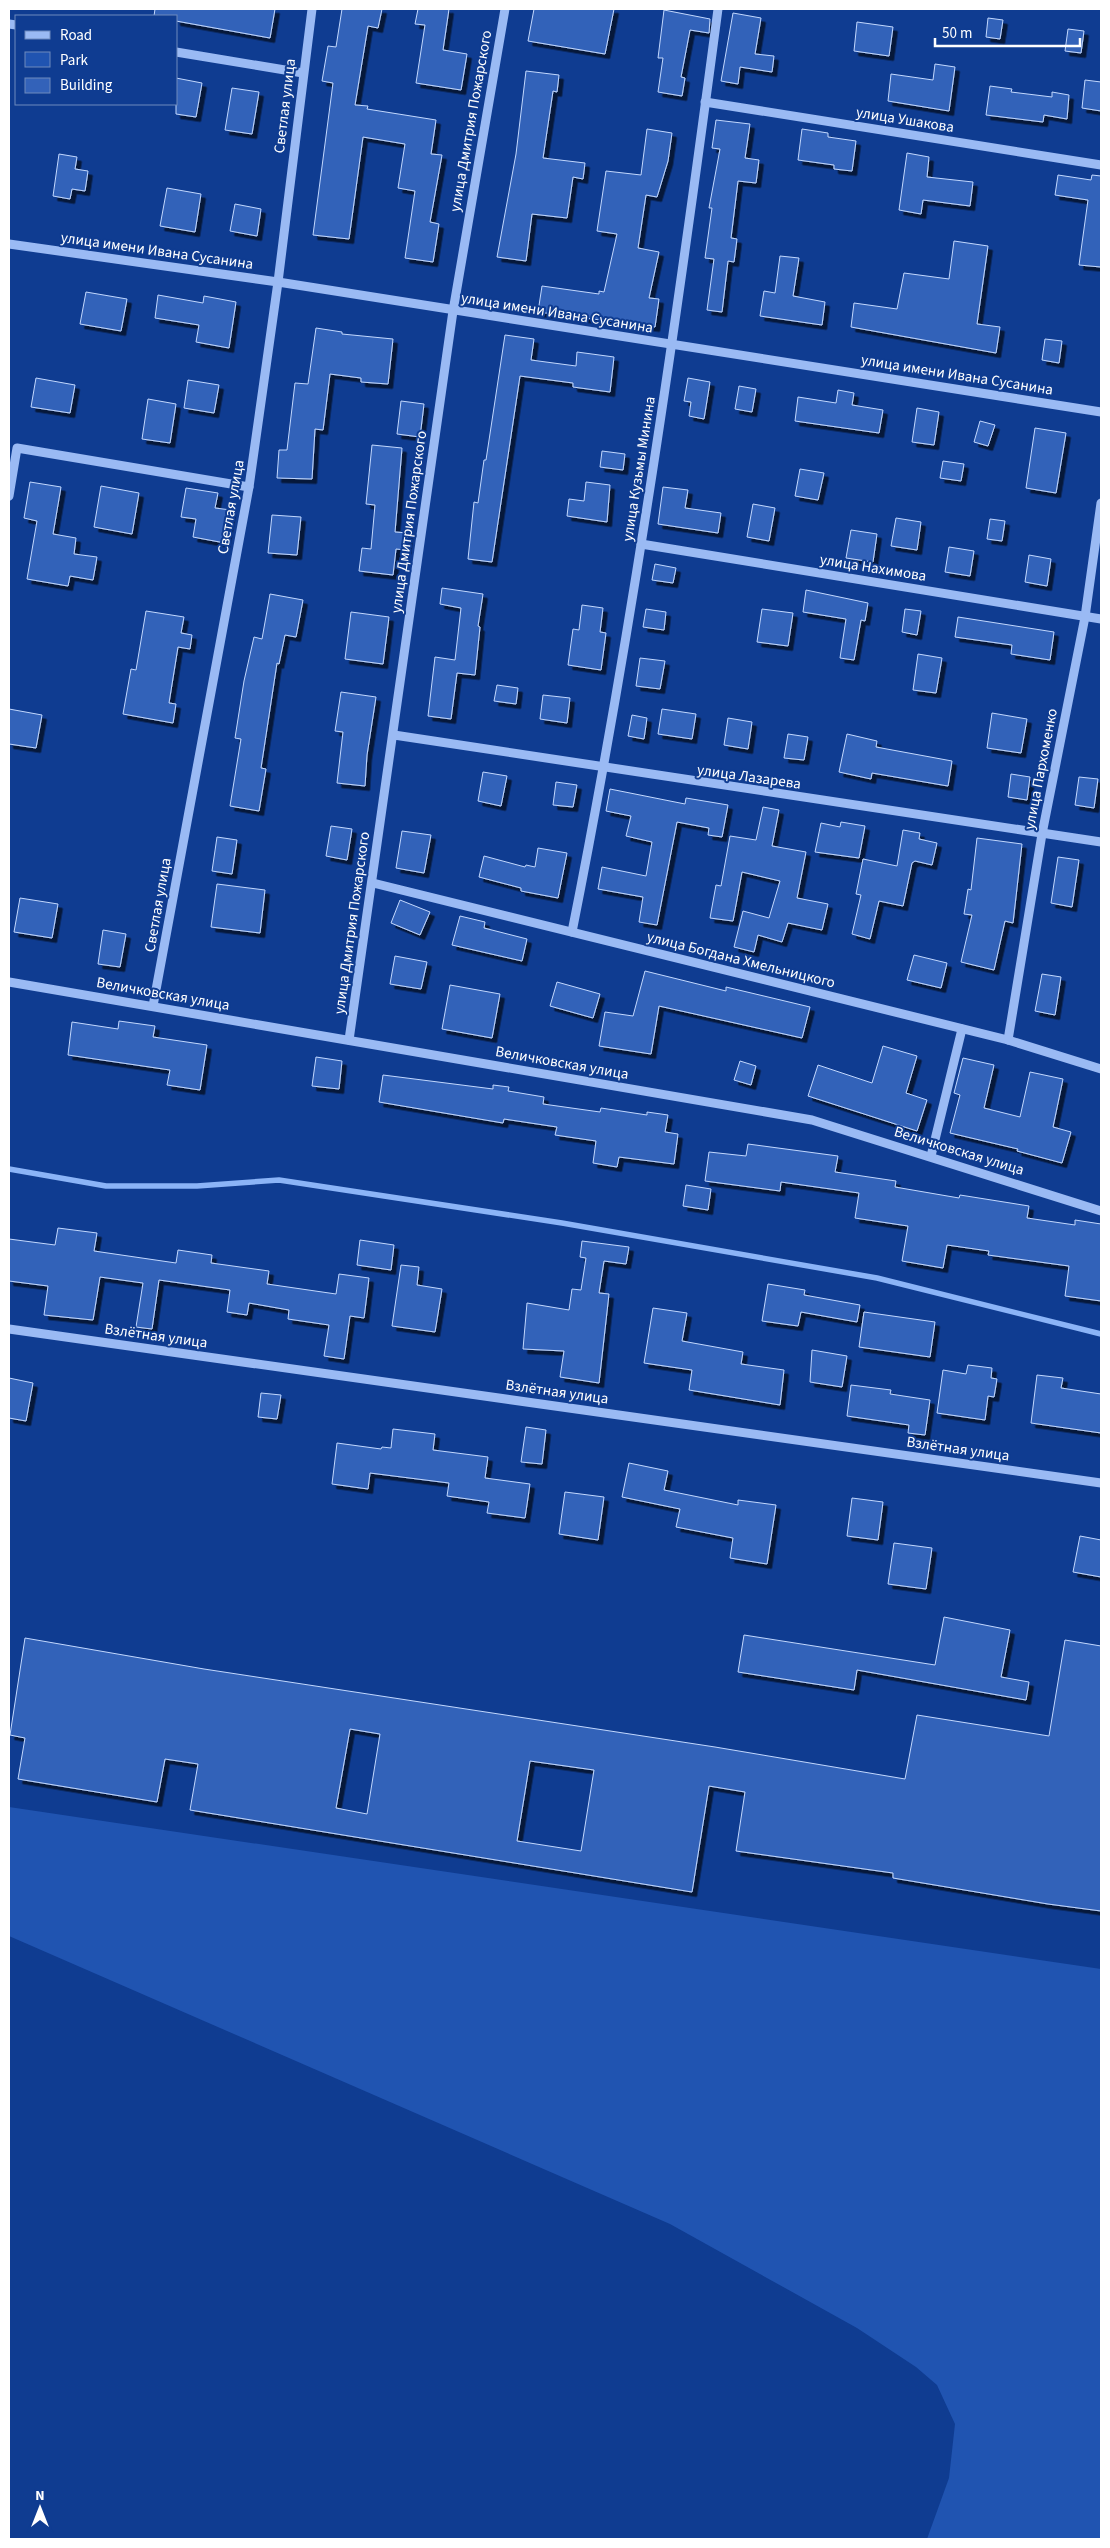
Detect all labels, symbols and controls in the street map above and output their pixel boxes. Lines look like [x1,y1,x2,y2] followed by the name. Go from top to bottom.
[15,15,178,105] legend
[935,15,1080,47] scale bar
[942,23,972,44] text: 50 m
[60,25,92,46] text: Road
[445,29,497,213] street label: улица Дмитрия Пожарского
[60,50,89,71] text: Park
[269,57,301,155] street label: Светлая улица
[60,75,113,96] text: Building
[855,102,955,138] street label: улица Ушакова
[59,227,255,275] street label: улица имени Ивана Сусанина
[459,287,655,339] street label: улица имени Ивана Сусанина
[859,349,1055,401] street label: улица имени Ивана Сусанина
[617,395,661,543] street label: улица Кузьмы Минина
[386,429,432,615] street label: улица Дмитрия Пожарского
[212,458,250,556] street label: Светлая улица
[818,549,928,587] street label: улица Нахимова
[1019,707,1063,831] street label: улица Пархоменко
[696,759,802,795] street label: улица Лазарева
[329,830,375,1016] street label: улица Дмитрия Пожарского
[139,856,177,954] street label: Светлая улица
[645,926,837,994] street label: улица Богдана Хмельницкого
[95,972,231,1016] street label: Величковская улица
[494,1041,630,1085] street label: Величковская улица
[891,1121,1027,1181] street label: Величковская улица
[103,1318,209,1354] street label: Взлётная улица
[504,1374,610,1410] street label: Взлётная улица
[905,1431,1011,1467] street label: Взлётная улица
[15,2483,65,2533] north arrow
[35,2486,45,2506] text: N

